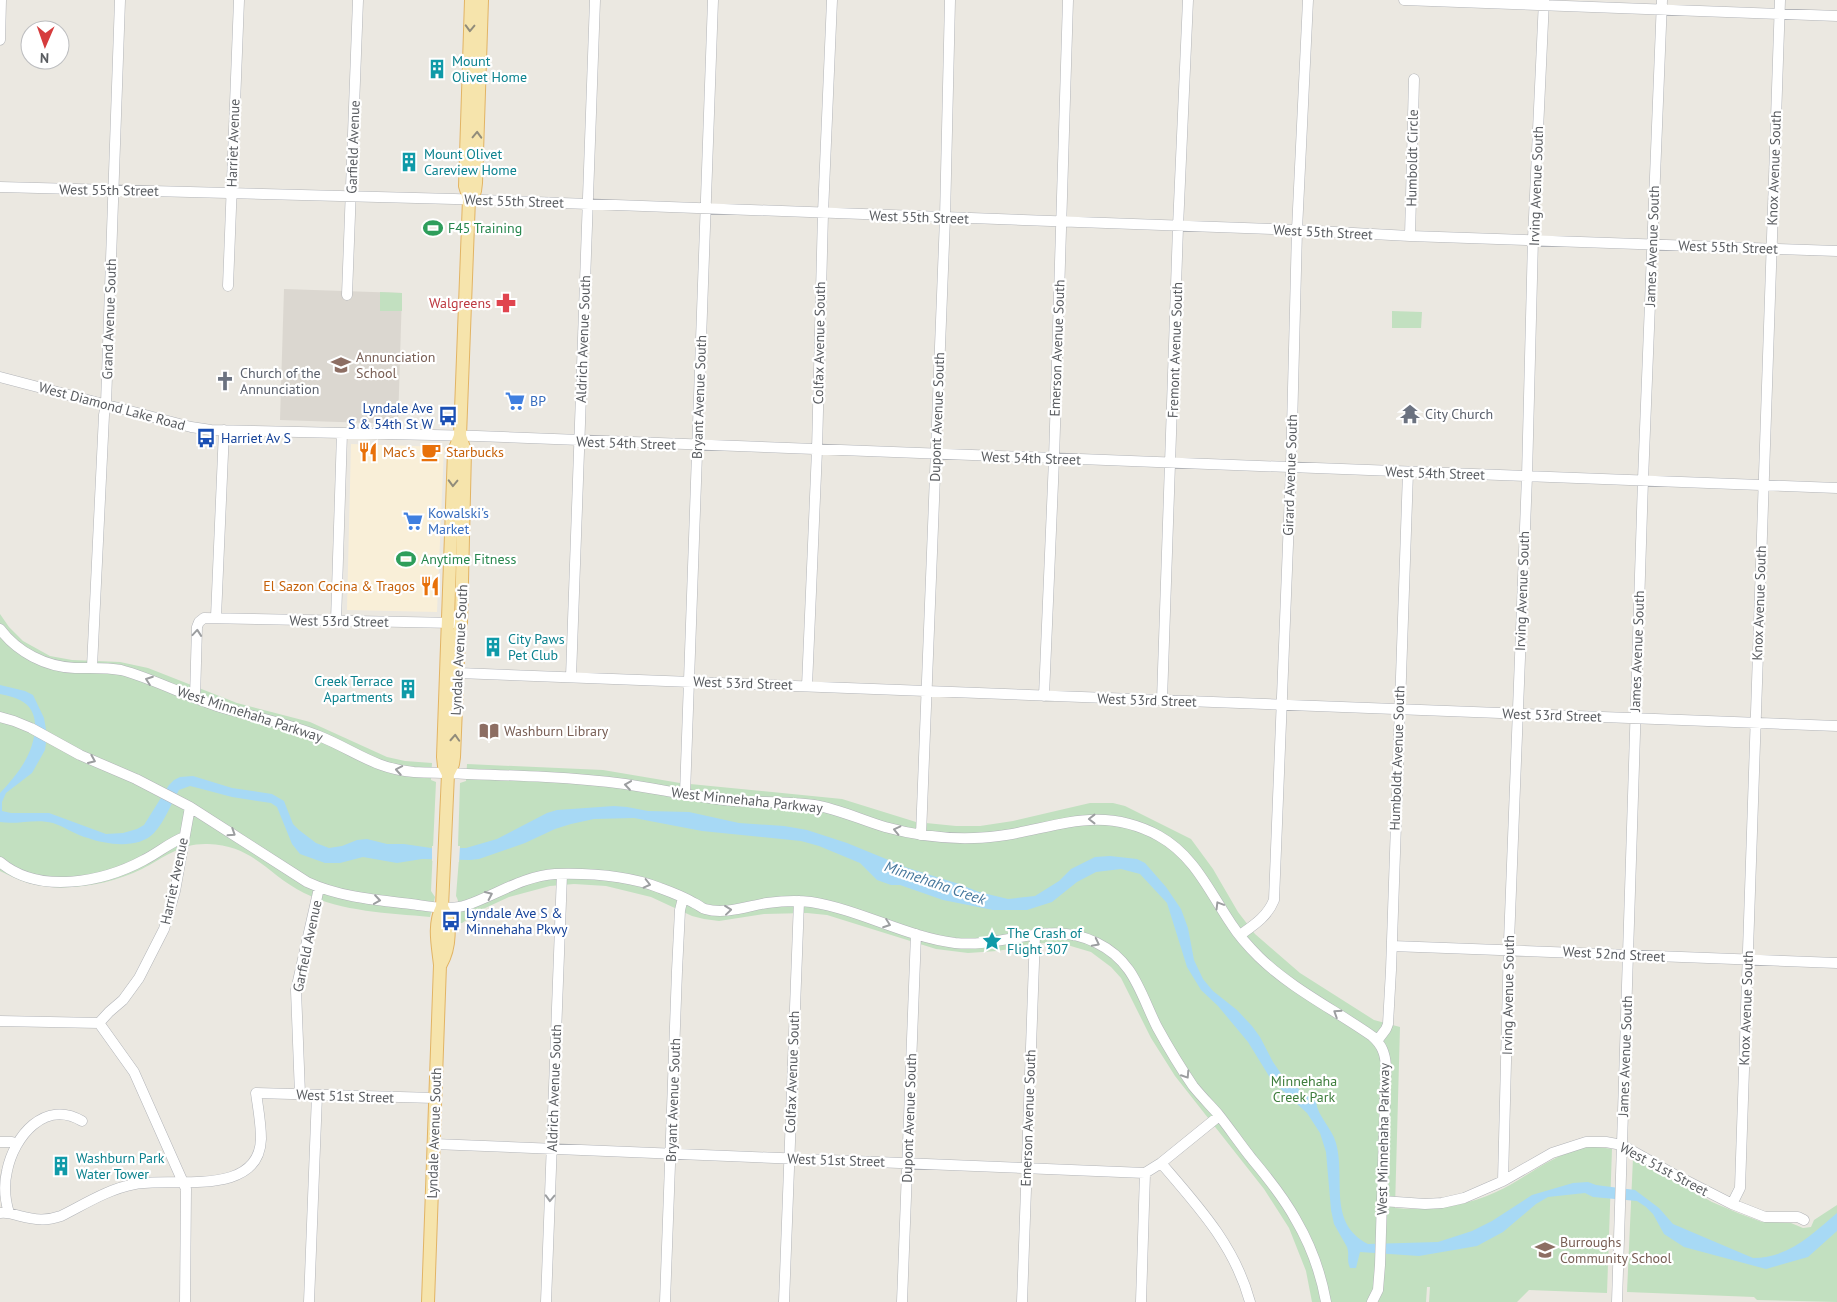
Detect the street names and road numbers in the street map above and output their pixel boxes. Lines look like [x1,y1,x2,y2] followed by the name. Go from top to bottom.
[222,98,244,188] street label: Harriet Avenue
[342,100,364,194] street label: Garfield Avenue
[1402,109,1422,207] street label: Humboldt Circle
[1763,110,1785,226] street label: Knox Avenue South
[1525,126,1547,246] street label: Irving Avenue South
[59,180,159,200] street label: West 55th Street
[1641,185,1663,308] street label: James Avenue South
[464,190,564,212] street label: West 55th Street
[869,206,969,228] street label: West 55th Street
[1273,220,1373,244] street label: West 55th Street
[1678,236,1778,258] street label: West 55th Street
[98,258,120,380] street label: Grand Avenue South
[572,275,594,403] street label: Aldrich Avenue South
[1046,279,1068,417] street label: Emerson Avenue South
[809,281,829,405] street label: Colfax Avenue South
[1164,282,1186,418] street label: Fremont Avenue South
[688,334,710,460] street label: Bryant Avenue South
[926,352,948,482] street label: Dupont Avenue South
[37,378,187,434] street label: West Diamond Lake Road
[1279,414,1301,536] street label: Girard Avenue South
[576,432,676,454] street label: West 54th Street
[981,447,1081,469] street label: West 54th Street
[1385,462,1485,484] street label: West 54th Street
[1511,531,1533,651] street label: Irving Avenue South
[1748,545,1770,661] street label: Knox Avenue South
[447,584,471,716] street label: Lyndale Avenue South
[1626,590,1648,713] street label: James Avenue South
[289,611,389,631] street label: West 53rd Street
[693,672,793,694] street label: West 53rd Street
[175,682,326,746] street label: West Minnehaha Parkway
[1385,685,1409,831] street label: Humboldt Avenue South
[1097,689,1197,711] street label: West 53rd Street
[1502,704,1602,726] street label: West 53rd Street
[670,783,824,817] street label: West Minnehaha Parkway
[156,836,192,926] street label: Harriet Avenue
[288,898,326,994] street label: Garfield Avenue
[1498,935,1518,1055] street label: Irving Avenue South
[1562,942,1666,966] street label: West 52nd Street
[1735,950,1757,1066] street label: Knox Avenue South
[1614,995,1636,1118] street label: James Avenue South
[781,1010,803,1134] street label: Colfax Avenue South
[543,1024,565,1152] street label: Aldrich Avenue South
[662,1037,684,1163] street label: Bryant Avenue South
[1017,1049,1039,1187] street label: Emerson Avenue South
[898,1053,920,1183] street label: Dupont Avenue South
[1373,1062,1393,1215] street label: West Minnehaha Parkway
[423,1067,445,1199] street label: Lyndale Avenue South
[296,1085,394,1107] street label: West 51st Street
[1617,1138,1712,1200] street label: West 51st Street
[787,1149,885,1171] street label: West 51st Street

